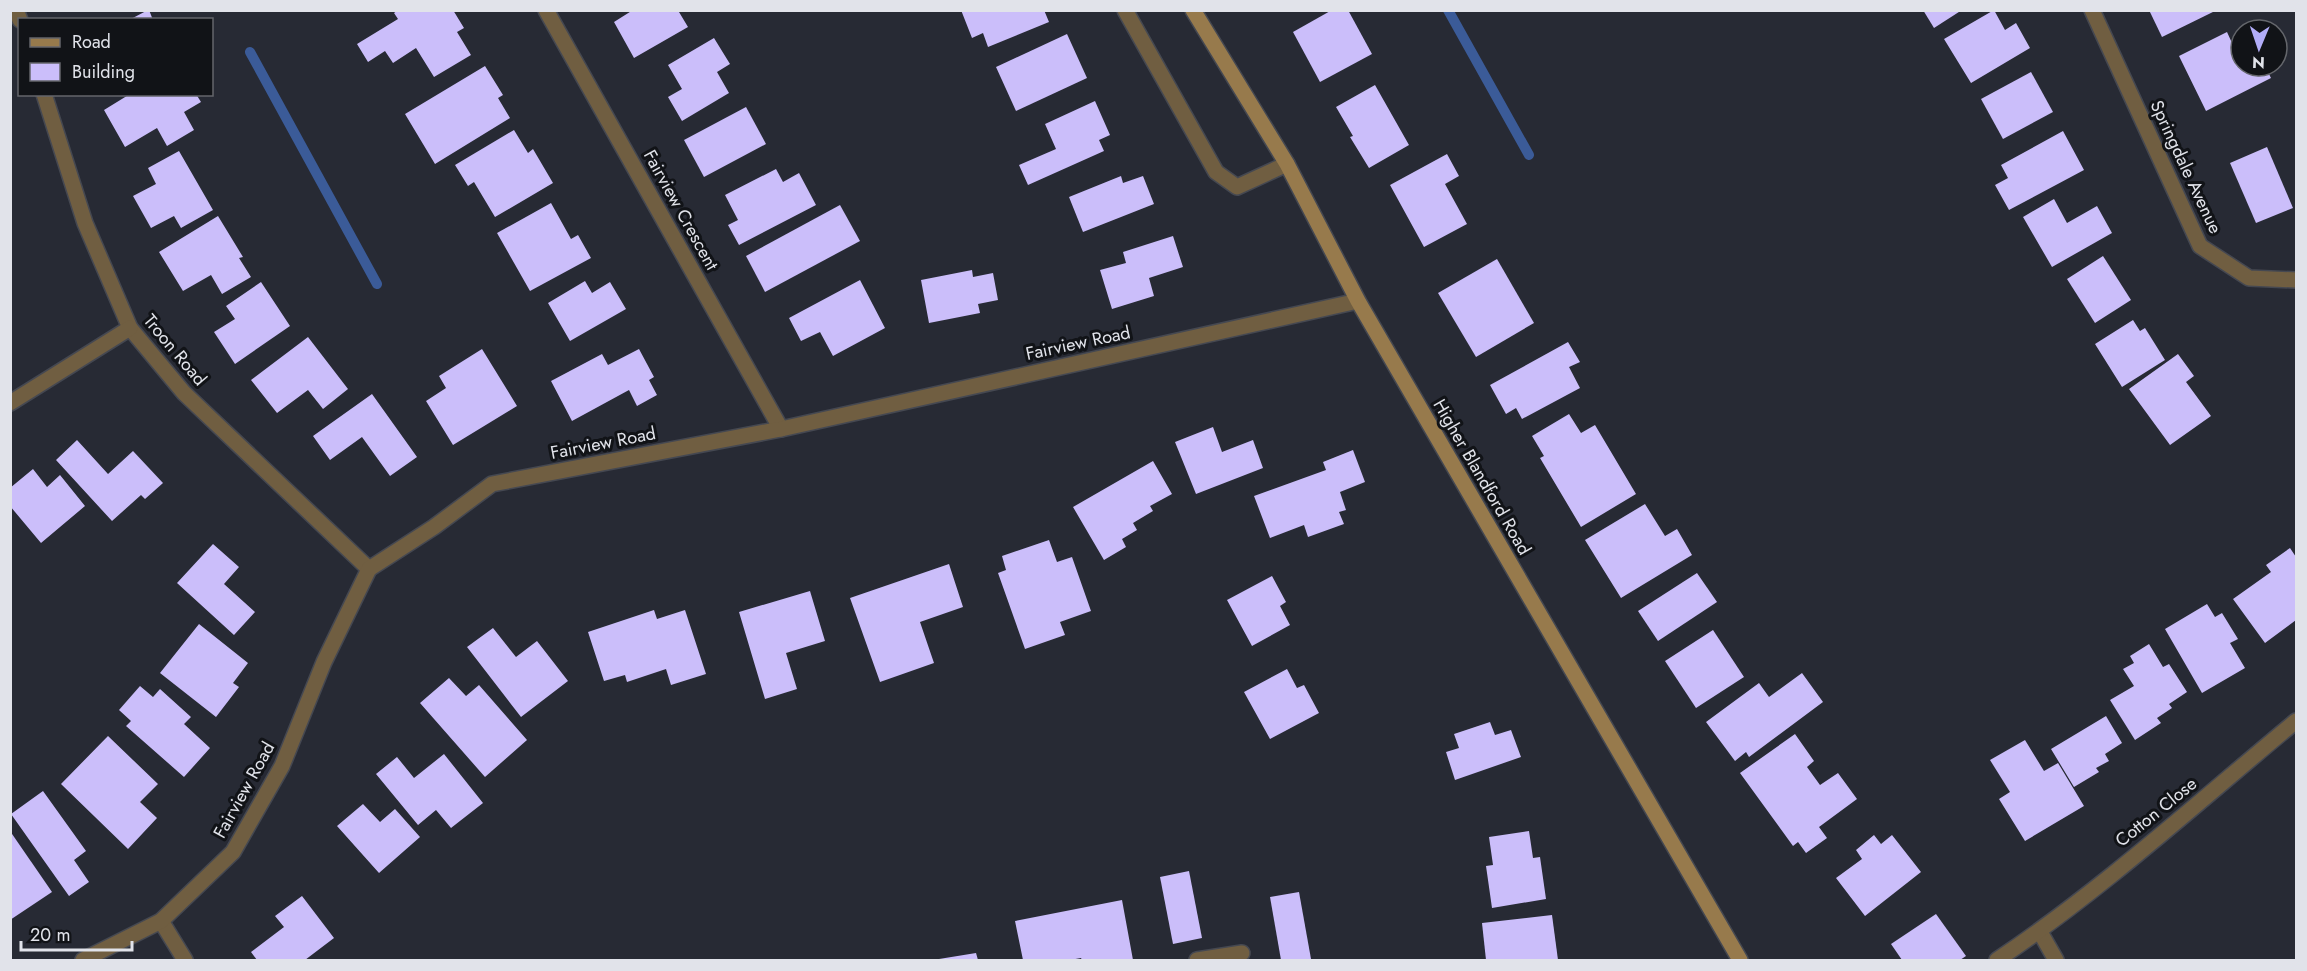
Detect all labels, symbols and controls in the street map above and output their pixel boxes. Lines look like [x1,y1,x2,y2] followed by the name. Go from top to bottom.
[18,18,213,96] legend
[2229,18,2289,78] north arrow
[72,29,111,55] text: Road
[2252,51,2265,74] text: N
[72,59,135,85] text: Building
[2144,96,2228,238] street label: Springdale Avenue
[637,145,725,276] street label: Fairview Crescent
[137,309,213,391] street label: Troon Road
[1023,319,1133,367] street label: Fairview Road
[1427,394,1537,560] street label: Higher Blandford Road
[548,420,658,466] street label: Fairview Road
[207,737,281,843] street label: Fairview Road
[2110,771,2202,853] street label: Cotton Close
[21,914,132,952] scale bar
[30,922,70,948] text: 20 m

